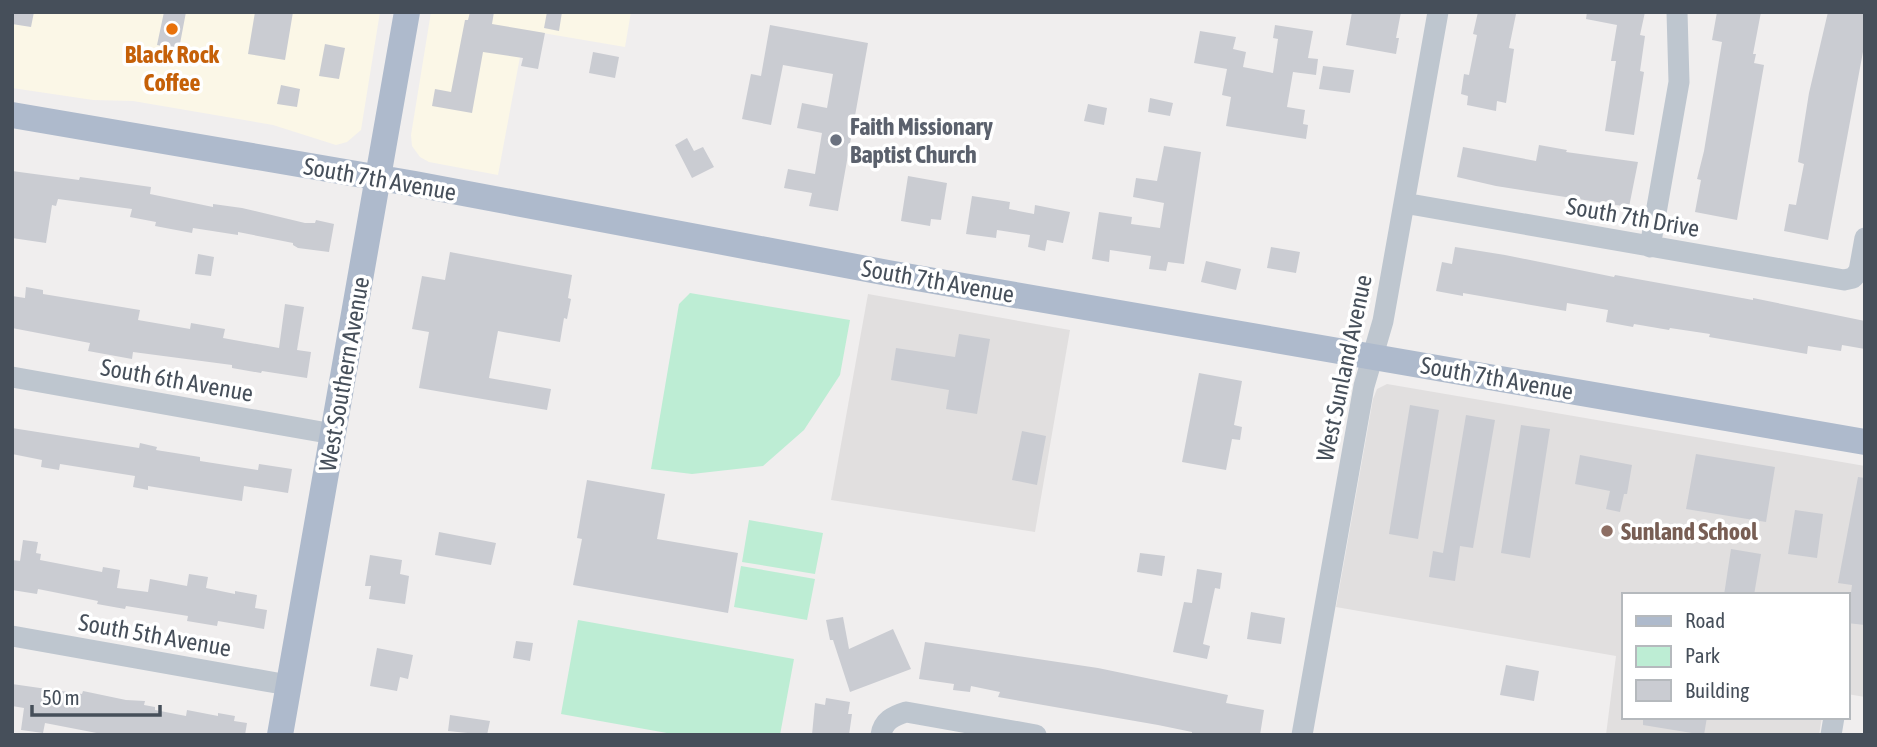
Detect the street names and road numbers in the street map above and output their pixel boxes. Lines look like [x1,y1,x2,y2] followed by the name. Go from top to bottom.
[302,152,458,206] street label: South 7th Avenue
[1564,192,1702,242] street label: South 7th Drive
[860,254,1016,308] street label: South 7th Avenue
[1311,272,1377,464] street label: West Sunland Avenue
[314,275,374,473] street label: West Southern Avenue
[1419,351,1575,405] street label: South 7th Avenue
[99,353,255,407] street label: South 6th Avenue
[77,608,233,662] street label: South 5th Avenue

